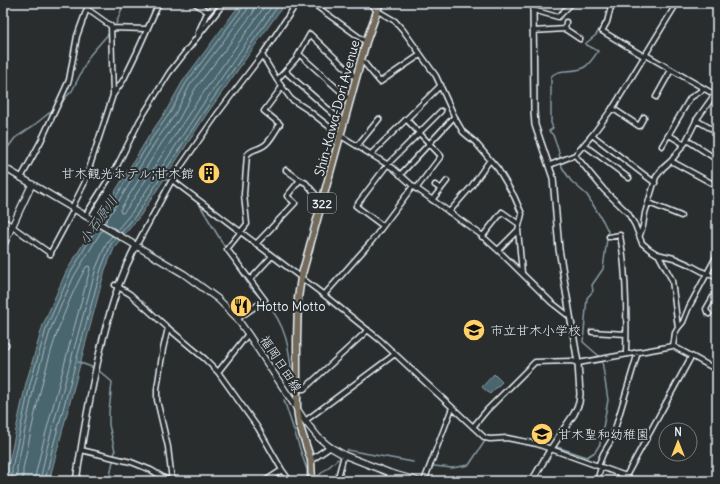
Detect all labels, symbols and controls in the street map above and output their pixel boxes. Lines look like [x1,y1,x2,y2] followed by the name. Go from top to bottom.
[311,38,363,178] street label: Shin-Kawa-Dori Avenue
[196,160,222,186] building icon: 甘木観光ホテル;甘木館
[61,165,194,182] place label: 甘木観光ホテル;甘木館
[75,192,121,248] water label: 小石原川
[308,193,336,213] road number: 322
[228,293,254,319] restaurant icon: Hotto Motto
[256,298,325,315] place label: Hotto Motto
[461,317,487,343] school or university icon: 市立甘木小学校
[490,322,581,339] place label: 市立甘木小学校
[256,332,306,397] street label: 福岡日田線
[529,421,555,447] school or university icon: 甘木聖和幼稚園
[658,422,698,462] north arrow
[674,425,682,439] text: N
[558,426,649,443] place label: 甘木聖和幼稚園

